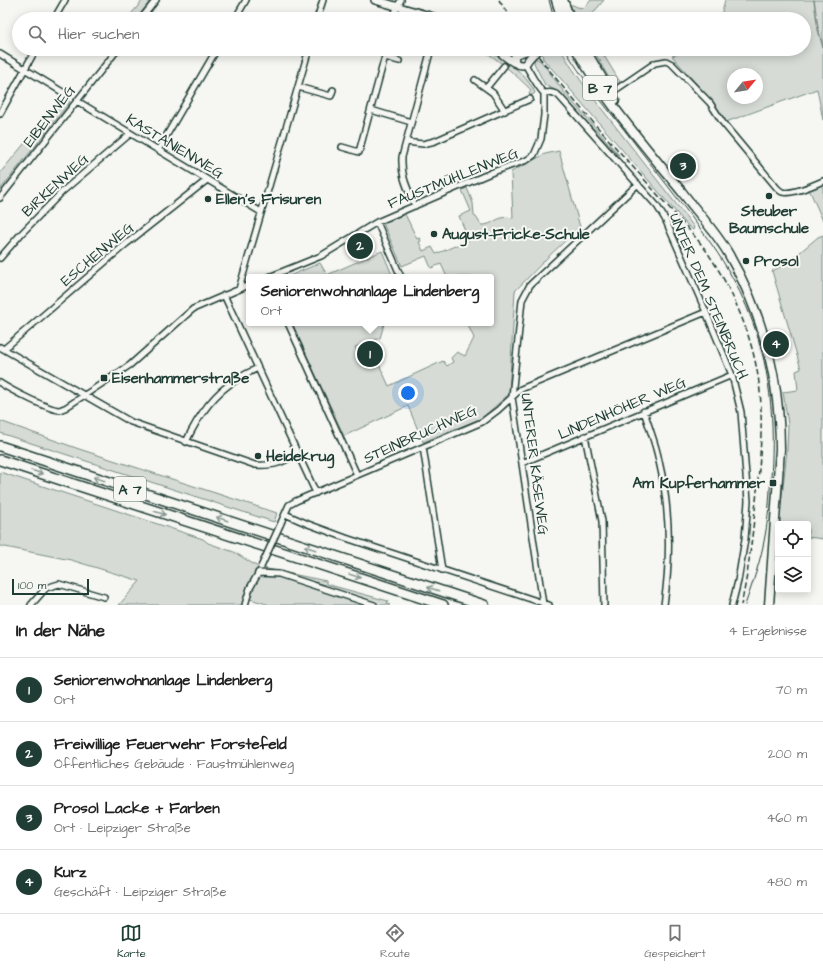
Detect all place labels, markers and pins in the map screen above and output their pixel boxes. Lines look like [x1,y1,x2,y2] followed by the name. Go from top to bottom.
[670,151,696,181] pin: 3
[216,189,322,210] place label: Ellen's Frisuren
[764,191,774,201] marker: Steuber Baumschule
[203,194,213,204] marker: Ellen's Frisuren
[729,201,809,239] place label: Steuber Baumschule
[442,224,590,247] place label: August-Fricke-Schule
[429,229,439,239] marker: August-Fricke-Schule
[347,231,373,261] pin: 2
[754,251,799,272] place label: Prosol
[741,256,751,266] marker: Prosol
[763,329,789,359] pin: 4
[357,339,383,369] pin: 1
[112,368,249,389] place label: Eisenhammerstraße
[99,373,109,383] marker: Eisenhammerstraße
[266,446,334,469] place label: Heidekrug
[253,451,263,461] marker: Heidekrug
[633,473,766,494] place label: Am Kupferhammer
[768,478,778,488] marker: Am Kupferhammer

